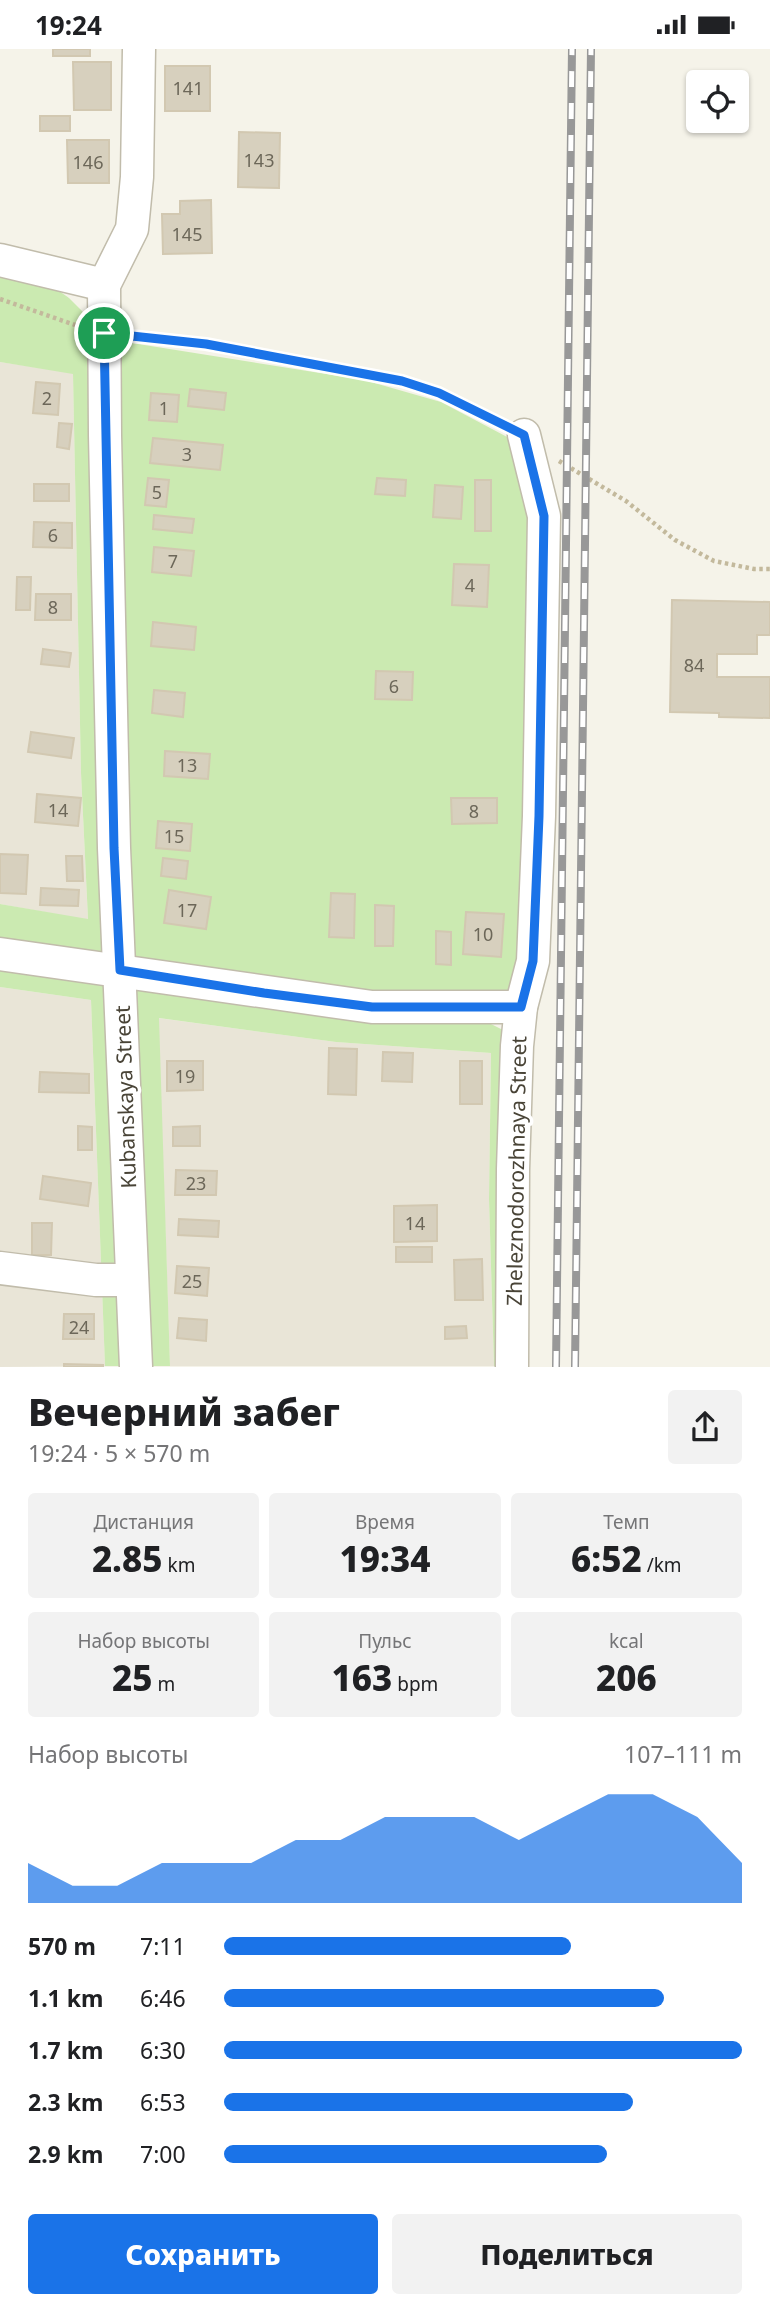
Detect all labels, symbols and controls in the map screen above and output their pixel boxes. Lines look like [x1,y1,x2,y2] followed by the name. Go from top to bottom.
[35,7,102,43] text: 19:24
[686,70,749,133] map controls
[686,70,749,133] button: locate
[173,76,203,100] house number: 141
[244,148,274,172] house number: 143
[73,150,103,174] house number: 146
[172,222,202,246] house number: 145
[74,303,134,363] pin
[85,314,123,352] icon: arrive
[42,386,52,410] house number: 2
[159,396,169,420] house number: 1
[182,442,192,466] house number: 3
[152,480,162,504] house number: 5
[48,523,58,547] house number: 6
[168,549,178,573] house number: 7
[465,573,475,597] house number: 4
[48,595,58,619] house number: 8
[684,653,704,677] house number: 84
[389,674,399,698] house number: 6
[177,753,197,777] house number: 13
[48,798,68,822] house number: 14
[469,799,479,823] house number: 8
[164,824,184,848] house number: 15
[177,898,197,922] house number: 17
[473,922,493,946] house number: 10
[108,1005,142,1189] street label: Kubanskaya Street
[500,1035,532,1306] street label: Zheleznodorozhnaya Street
[175,1064,195,1088] house number: 19
[186,1171,206,1195] house number: 23
[405,1211,425,1235] house number: 14
[182,1269,202,1293] house number: 25
[69,1315,89,1339] house number: 24
[28,1385,340,1437] text: Вечерний забег
[668,1390,742,1464] button: share
[28,1437,210,1469] text: 19:24 · 5 × 570 m
[93,1509,194,1535] text: Дистанция
[355,1509,415,1535] text: Время
[603,1509,650,1535] text: Темп
[92,1535,163,1582] text: 2.85
[340,1535,430,1582] text: 19:34
[571,1535,642,1582] text: 6:52
[163,1552,195,1578] text: km
[642,1552,682,1578] text: /km
[77,1628,210,1654] text: Набор высоты
[358,1628,412,1654] text: Пульс
[609,1628,644,1654] text: kcal
[112,1654,153,1701] text: 25
[332,1654,392,1701] text: 163
[596,1654,657,1701] text: 206
[153,1671,175,1697] text: m
[392,1671,438,1697] text: bpm
[28,1738,188,1770] text: Набор высоты
[624,1738,742,1770] text: 107–111 m
[28,1930,96,1962] text: 570 m
[140,1930,186,1962] text: 7:11
[28,1982,103,2014] text: 1.1 km
[140,1982,186,2014] text: 6:46
[28,2034,103,2066] text: 1.7 km
[140,2034,186,2066] text: 6:30
[28,2086,103,2118] text: 2.3 km
[140,2086,186,2118] text: 6:53
[28,2138,103,2170] text: 2.9 km
[140,2138,186,2170] text: 7:00
[28,2214,378,2294] button: Сохранить
[392,2214,742,2294] button: Поделиться

